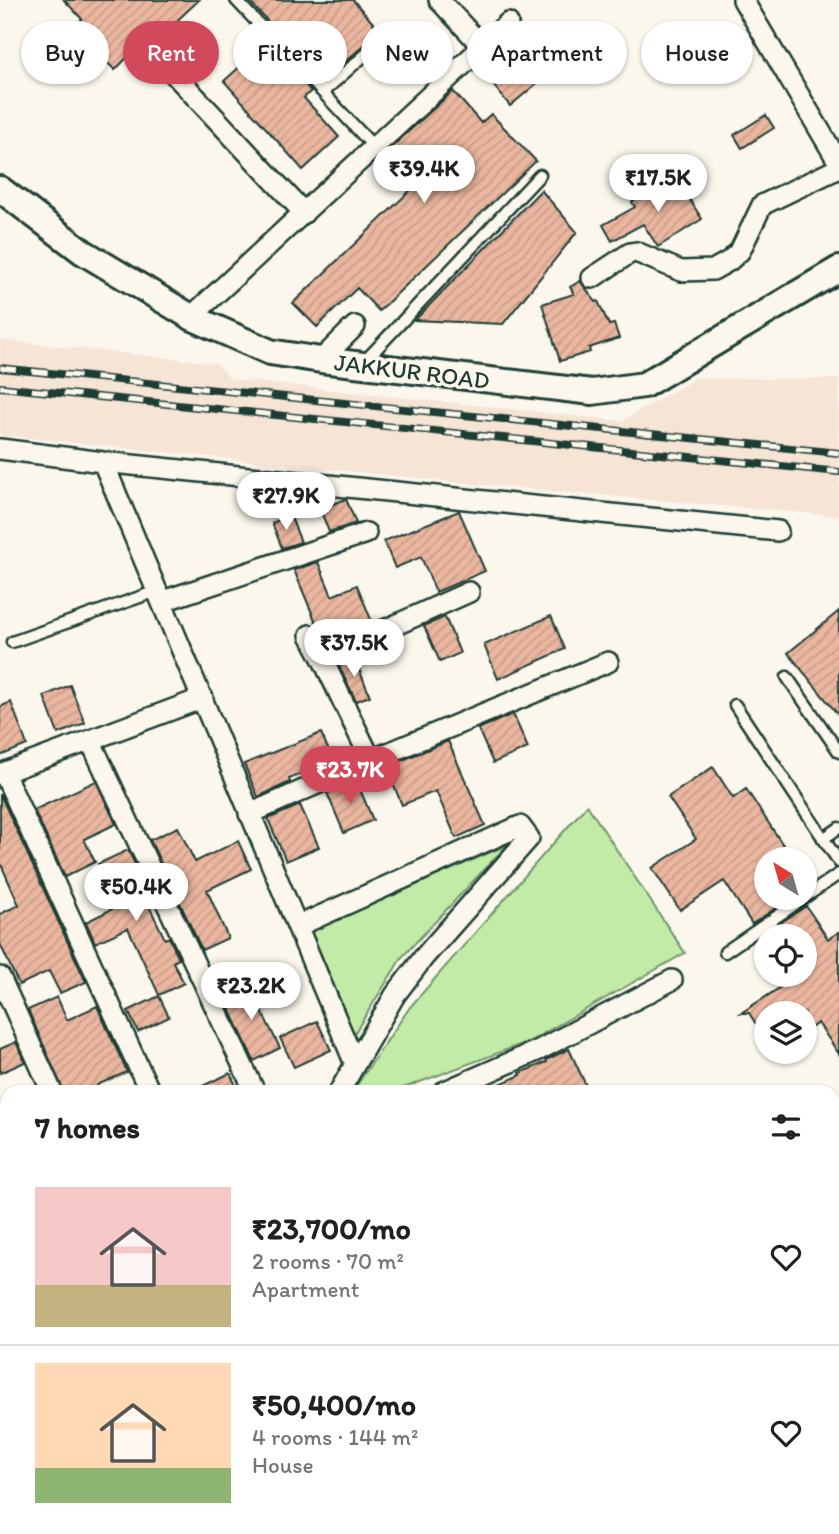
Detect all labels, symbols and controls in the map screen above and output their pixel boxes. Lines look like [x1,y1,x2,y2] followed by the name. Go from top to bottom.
[21,21,109,84] chip: Buy
[123,21,219,84] chip: Rent
[233,21,347,84] chip: Filters
[361,21,453,84] chip: New
[467,21,627,84] chip: Apartment
[641,21,753,84] chip: House
[367,146,481,205] pin: ₹39.4K
[389,154,459,182] text: ₹39.4K
[601,154,715,214] pin: ₹17.5K
[625,163,691,191] text: ₹17.5K
[333,347,491,395] street label: JAKKUR ROAD
[229,472,343,532] pin: ₹27.9K
[252,481,320,509] text: ₹27.9K
[297,620,411,679] pin: ₹37.5K
[320,628,388,656] text: ₹37.5K
[293,746,407,806] pin: ₹23.7K
[316,755,384,783] text: ₹23.7K
[754,847,817,910] north arrow
[754,847,817,1064] map controls
[79,864,193,923] pin: ₹50.4K
[100,872,172,900] text: ₹50.4K
[754,924,817,987] button: locate
[194,962,308,1022] pin: ₹23.2K
[217,971,285,999] text: ₹23.2K
[754,1001,817,1064] button: layers
[767,1108,805,1146] icon: filters
[35,1109,140,1146] text: 7 homes
[252,1210,411,1247] text: ₹23,700/mo
[91,1215,175,1299] icon: home
[767,1238,805,1276] icon: heart
[252,1247,404,1275] text: 2 rooms · 70 m²
[252,1275,359,1303] text: Apartment
[252,1386,416,1423] text: ₹50,400/mo
[91,1391,175,1475] icon: home
[767,1414,805,1452] icon: heart
[252,1423,418,1451] text: 4 rooms · 144 m²
[252,1451,314,1479] text: House

